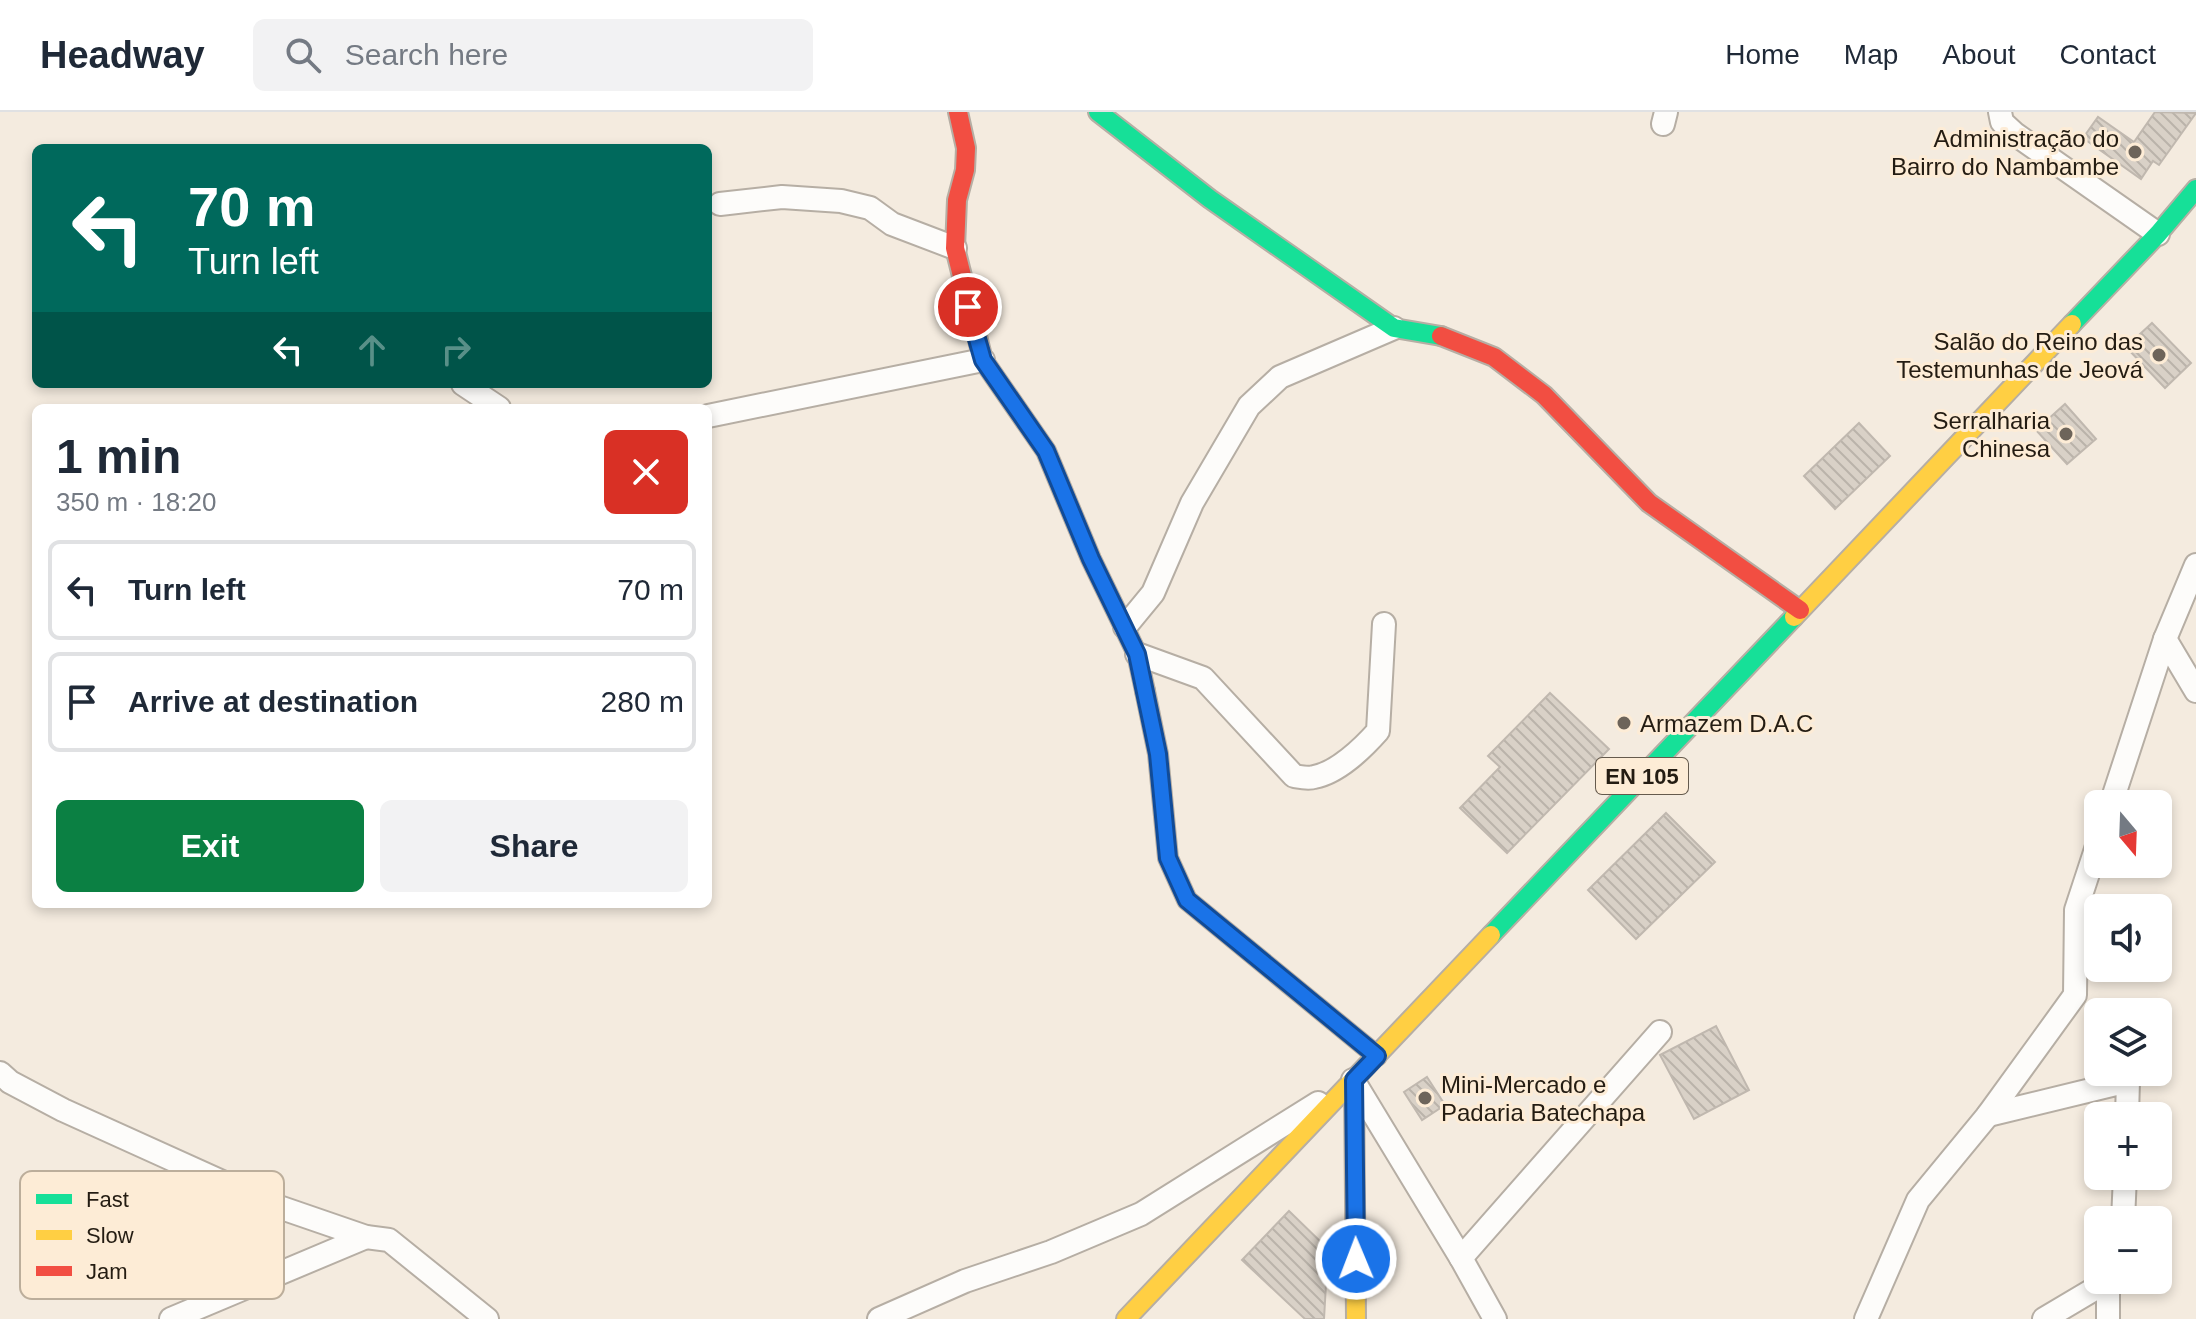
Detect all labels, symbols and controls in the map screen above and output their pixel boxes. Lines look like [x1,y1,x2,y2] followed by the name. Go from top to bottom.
[253,19,813,91] search box
[281,33,325,77] icon: search
[40,34,205,76] text: Headway
[345,38,508,71] text: Search here
[1725,39,1800,70] text: Home
[1844,39,1898,70] text: Map
[1942,39,2016,70] text: About
[2060,39,2156,70] text: Contact
[1891,125,2119,180] place label: Administração do Bairro do Nambambe
[2126,143,2144,161] marker: Administração do Bairro do Nambambe
[188,175,316,238] text: 70 m
[56,176,160,280] icon: left
[188,241,319,282] text: Turn left
[934,273,1002,341] pin
[946,285,990,329] icon: arrive
[266,328,310,372] icon: left
[350,328,394,372] icon: ahead
[434,328,478,372] icon: right
[1896,328,2144,383] place label: Salão do Reino das Testemunhas de Jeová
[2150,346,2168,364] marker: Salão do Reino das Testemunhas de Jeová
[1933,407,2051,462] place label: Serralharia Chinesa
[2057,425,2075,443] marker: Serralharia Chinesa
[56,430,181,483] text: 1 min
[604,430,688,514] button: close
[56,487,216,517] text: 350 m · 18:20
[60,568,104,612] icon: left
[128,573,246,606] text: Turn left
[617,573,684,606] text: 70 m
[60,680,104,724] icon: arrive
[128,685,418,718] text: Arrive at destination
[601,685,684,718] text: 280 m
[1640,710,1813,737] place label: Armazem D.A.C
[1615,714,1633,732] marker: Armazem D.A.C
[1596,758,1688,794] road number: EN 105
[2084,790,2172,878] north arrow
[2084,790,2172,1294] map controls
[56,800,364,892] button: Exit
[380,800,688,892] button: Share
[2084,894,2172,982] button: sound
[2084,998,2172,1086] button: layers
[1441,1071,1646,1126] place label: Mini-Mercado e Padaria Batechapa
[1416,1089,1434,1107] marker: Mini-Mercado e Padaria Batechapa
[2084,1102,2172,1190] button: +
[20,1171,284,1299] legend
[86,1187,129,1212] text: Fast
[2084,1206,2172,1294] button: −
[1314,1217,1398,1301] position arrow
[86,1223,134,1248] text: Slow
[86,1259,128,1284] text: Jam

